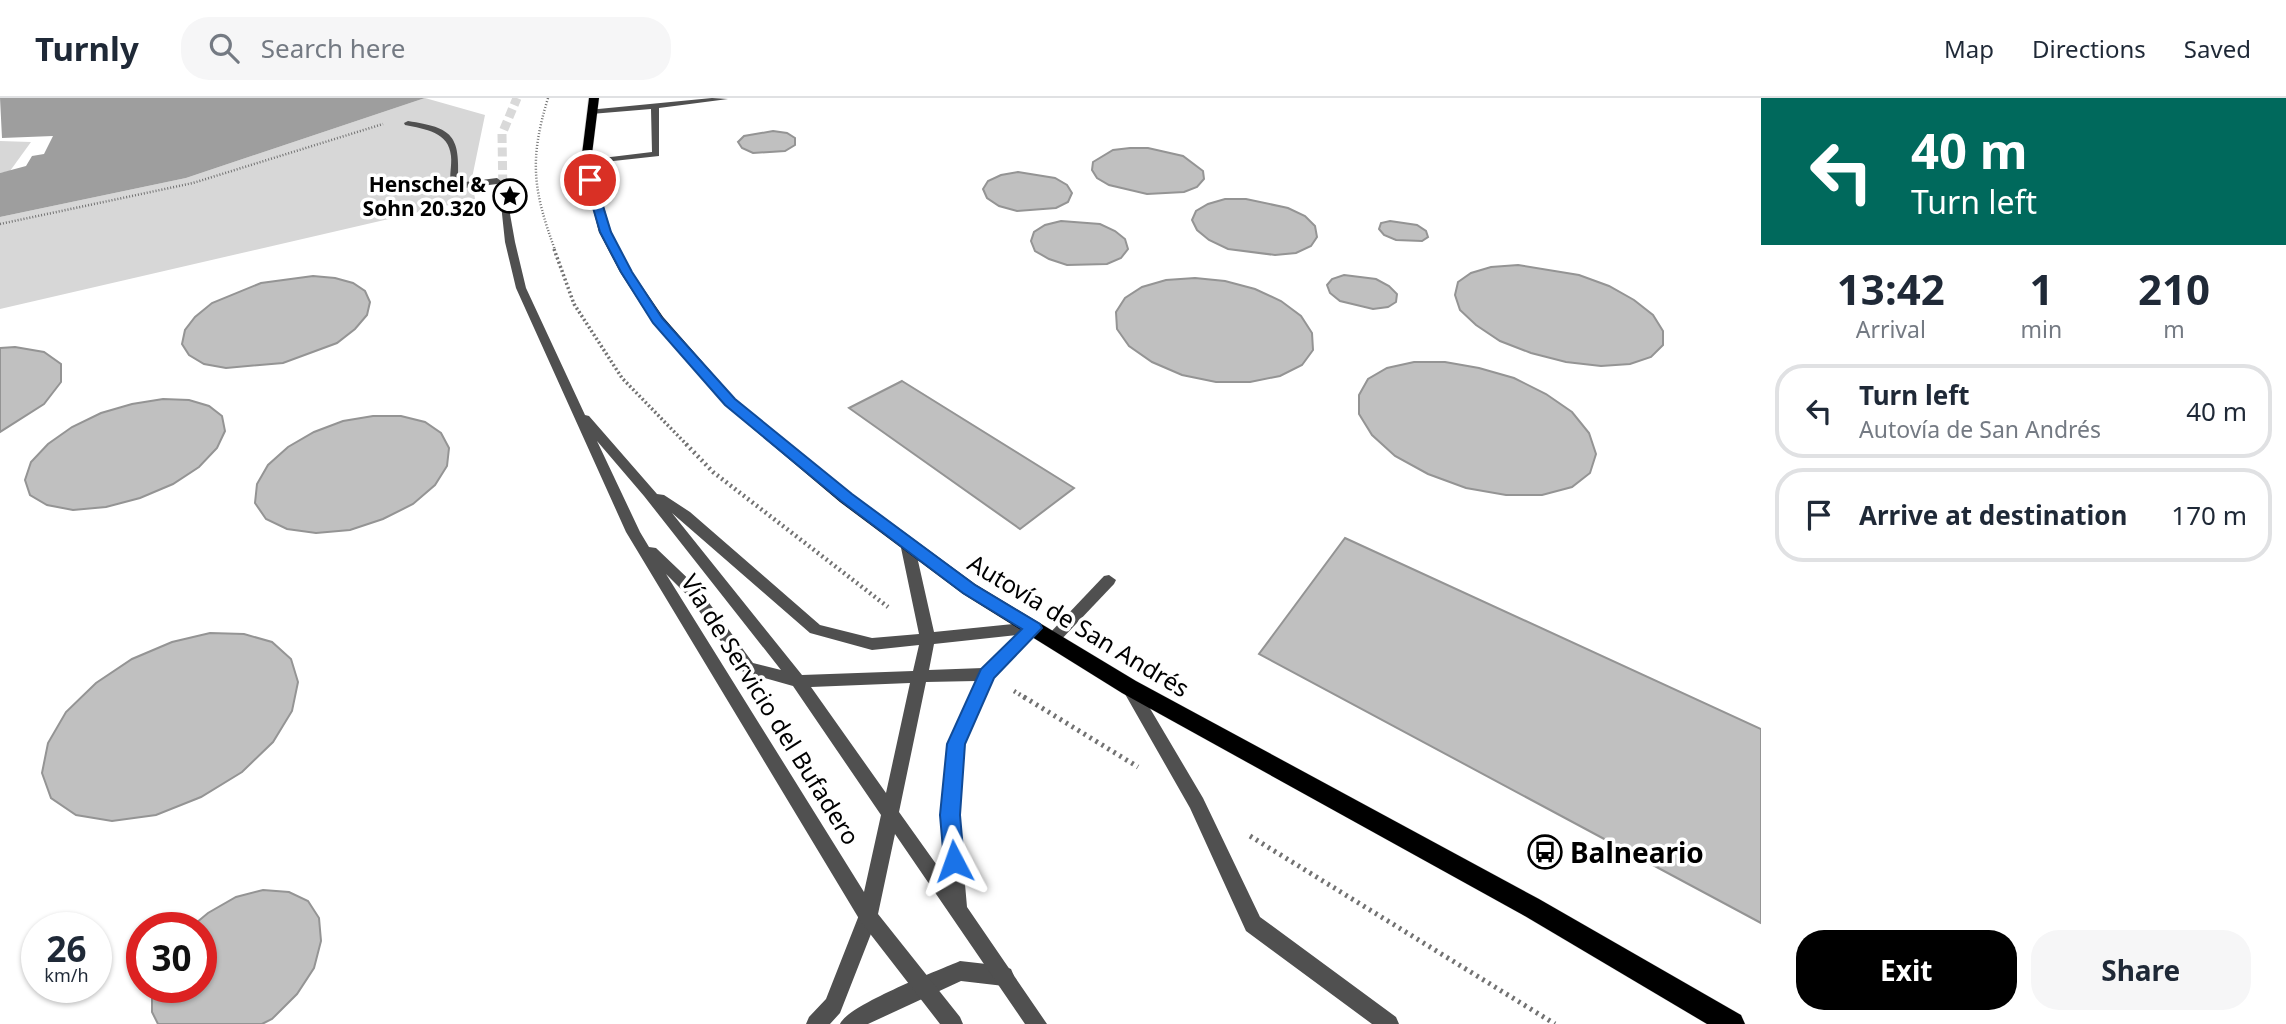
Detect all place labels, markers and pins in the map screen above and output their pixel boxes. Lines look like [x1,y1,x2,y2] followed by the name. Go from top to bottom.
[560,150,620,210] pin
[363,170,486,222] place label: Henschel & Sohn 20.320
[491,177,529,215] place icon: Henschel & Sohn 20.320
[1526,833,1564,871] bus stop icon: Balneario
[1570,833,1704,871] place label: Balneario

